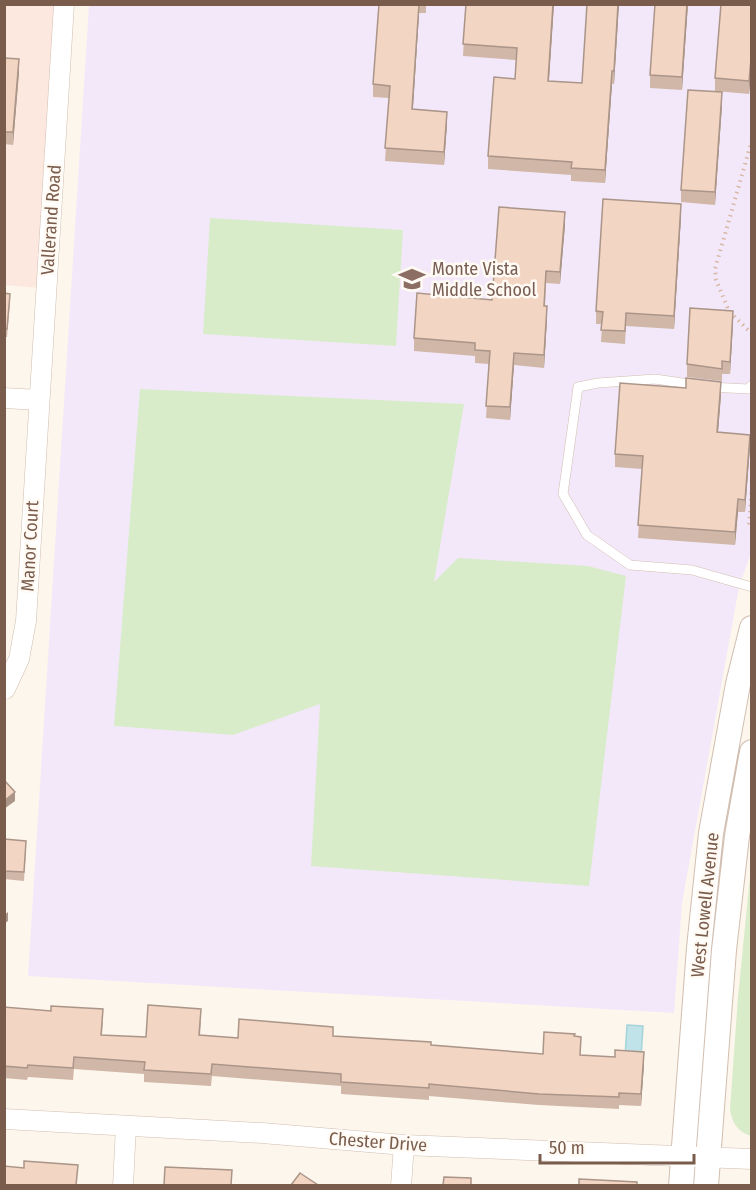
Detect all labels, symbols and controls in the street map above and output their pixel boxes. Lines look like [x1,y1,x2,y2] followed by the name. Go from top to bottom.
[36,164,66,276] street label: Vallerand Road
[432,258,536,301] place label: Monte Vista Middle School
[397,264,427,294] school or university icon: Monte Vista Middle School
[17,500,43,592] street label: Manor Court
[686,831,724,979] street label: West Lowell Avenue
[540,1127,694,1165] scale bar
[328,1128,428,1156] street label: Chester Drive
[549,1137,585,1159] text: 50 m

